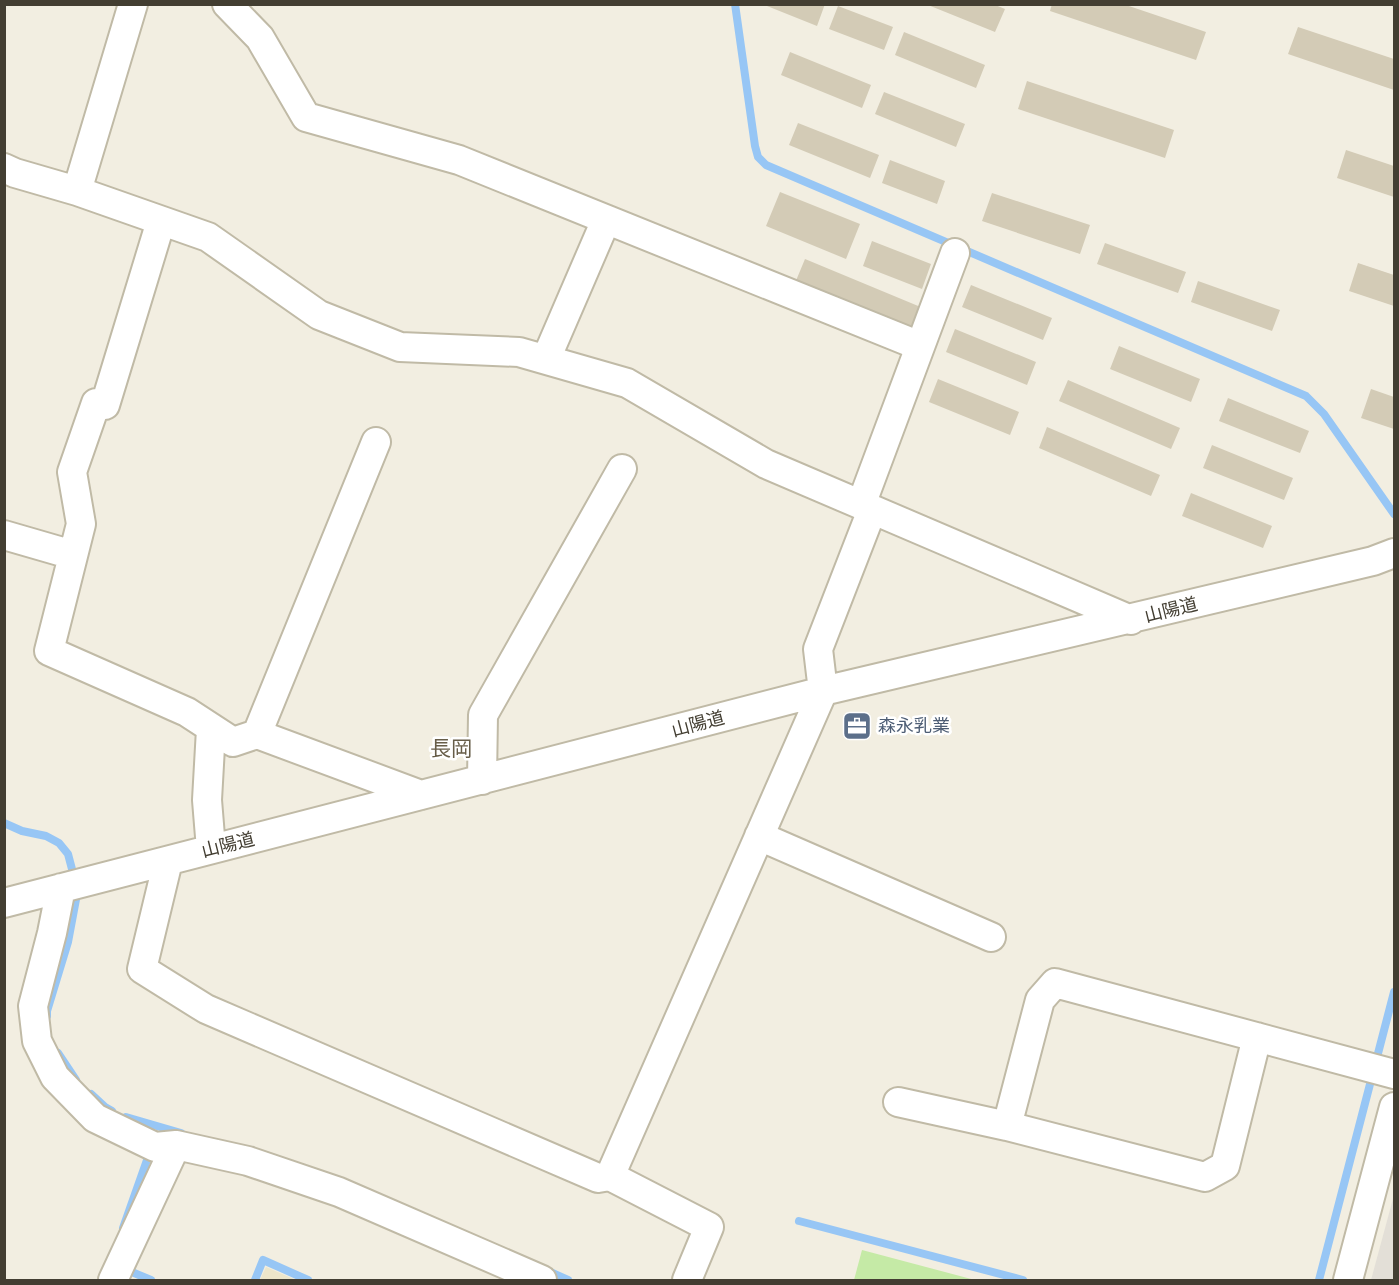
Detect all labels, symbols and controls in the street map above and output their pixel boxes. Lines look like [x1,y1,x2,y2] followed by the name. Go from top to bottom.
[1141,590,1200,629] street label: 山陽道
[668,703,727,744] street label: 山陽道
[841,710,873,742] office icon: 森永乳業
[878,712,950,739] place label: 森永乳業
[430,732,472,764] district label: 長岡
[198,825,257,864] street label: 山陽道

